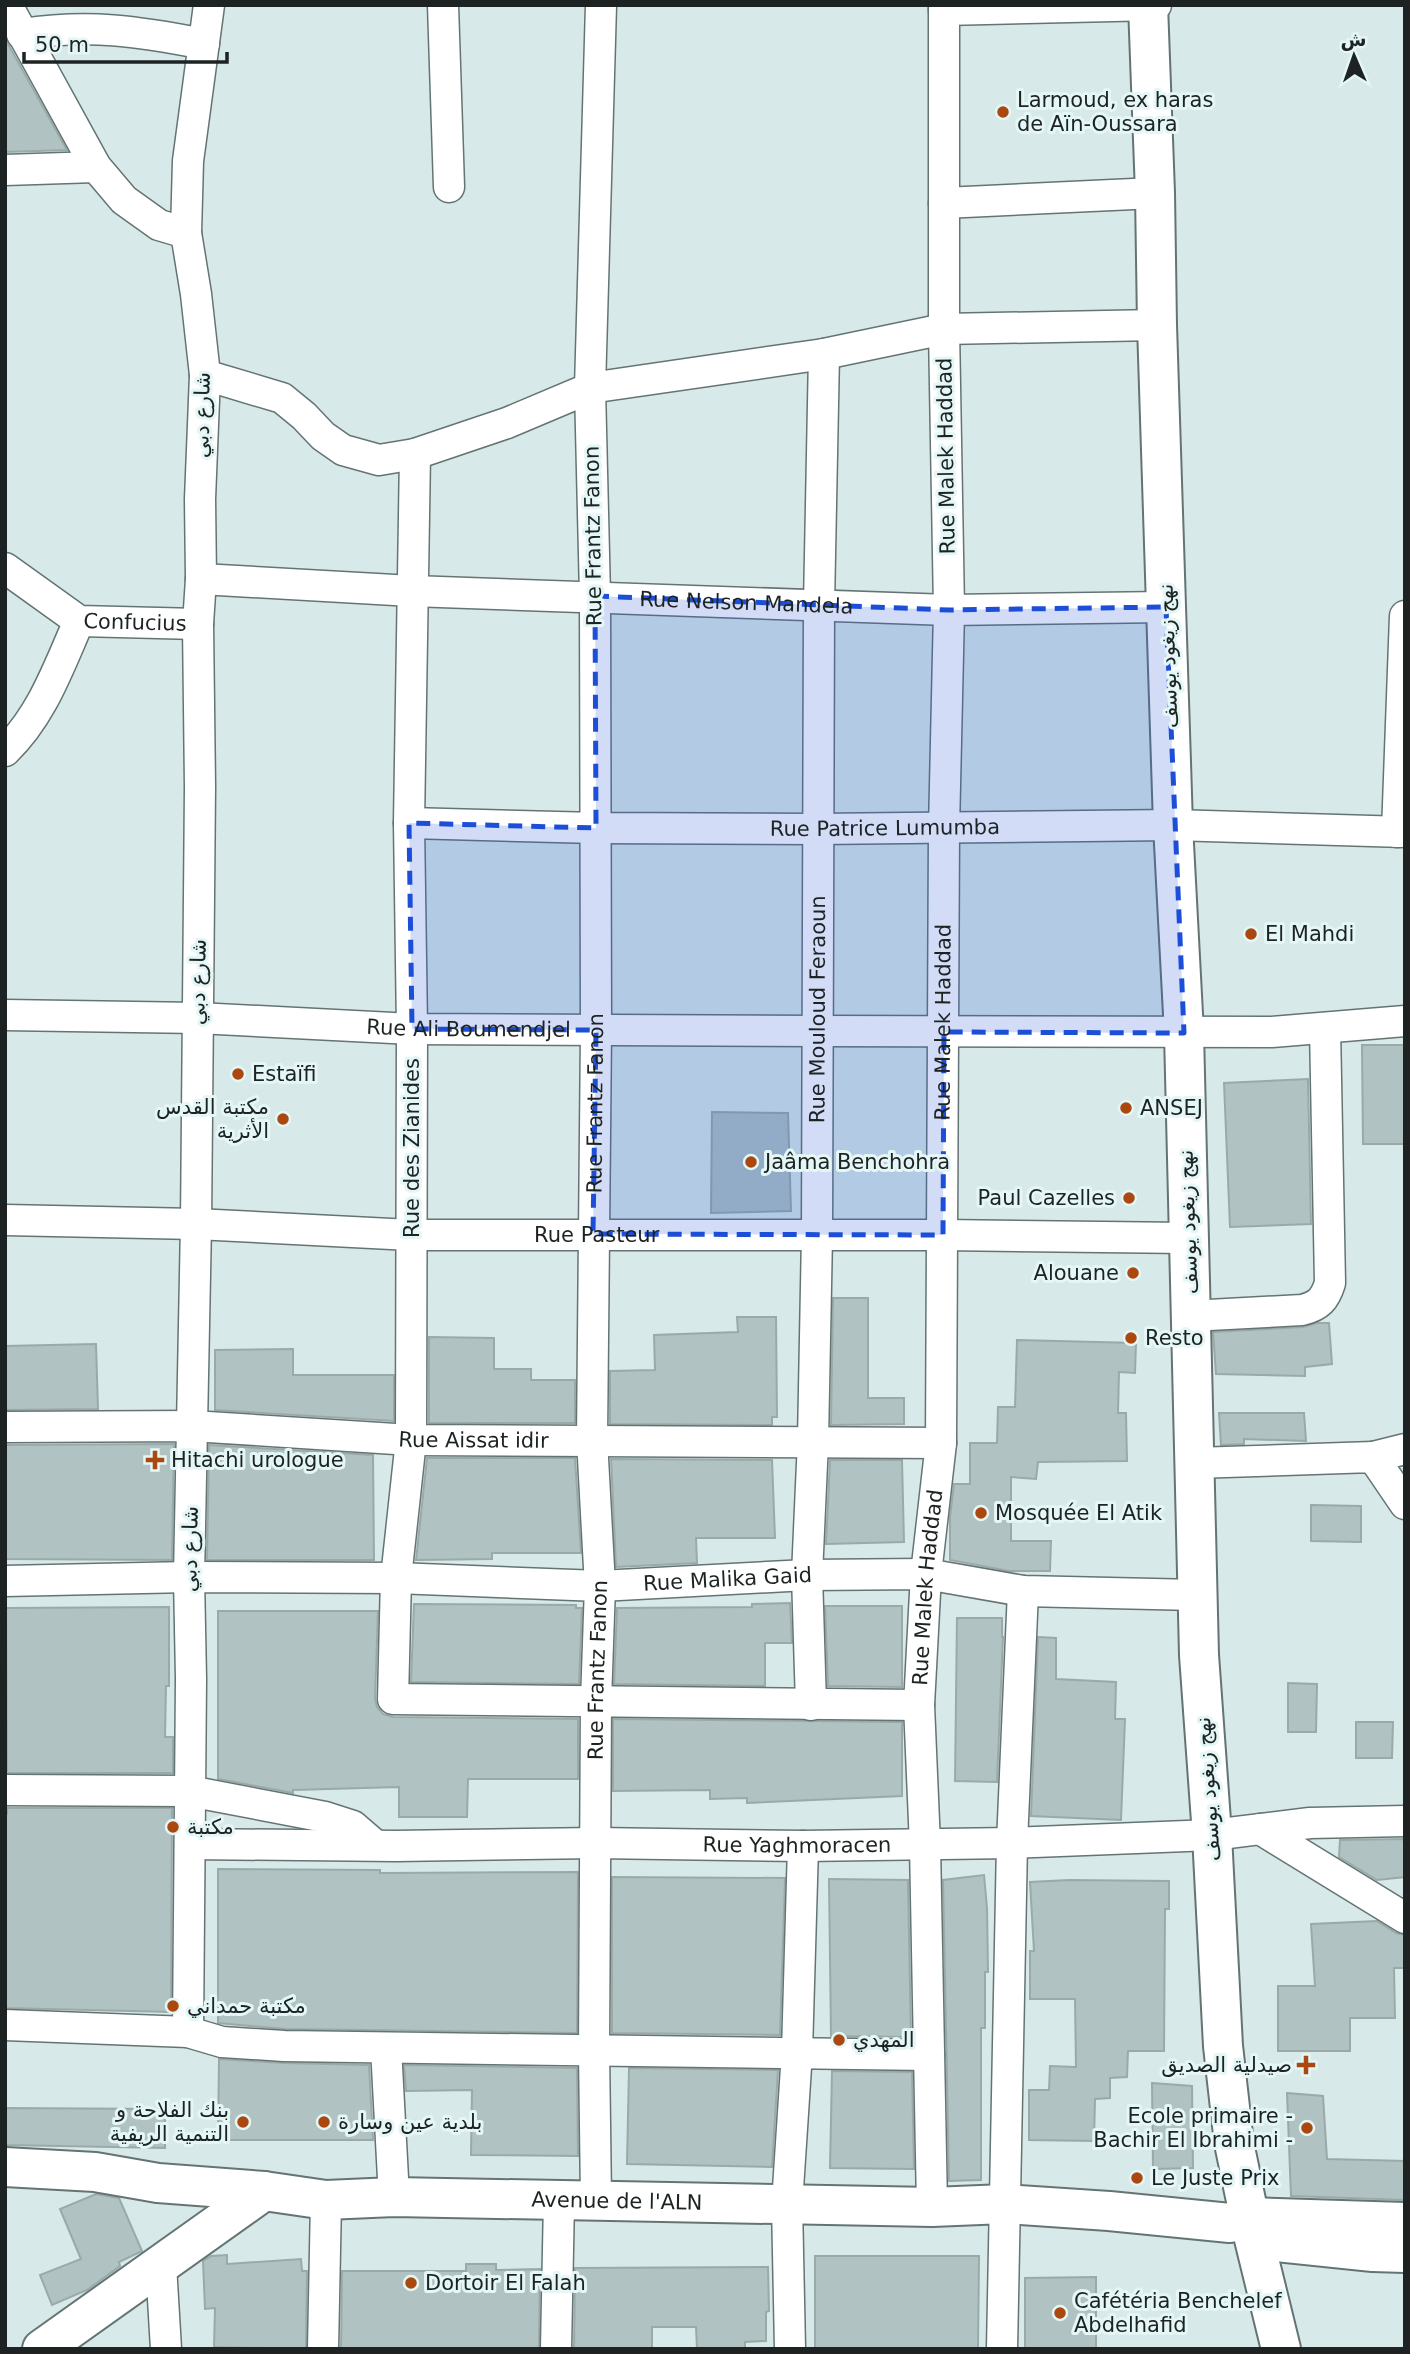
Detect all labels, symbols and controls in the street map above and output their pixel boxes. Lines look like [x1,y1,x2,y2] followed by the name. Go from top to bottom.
[24,21,228,65] scale bar
[1319,21,1389,91] north arrow
[1340,28,1367,51] text: ش
[35,33,89,57] text: 50 m
[1017,88,1213,136] place label: Larmoud, ex haras de Aïn-Oussara
[995,104,1011,120] marker: Larmoud, ex haras de Aïn-Oussara
[932,357,960,555] street label: Rue Malek Haddad
[189,372,215,458] street label: شارع دبي
[579,446,607,626] street label: Rue Frantz Fanon
[1153,583,1183,729] street label: نهج زيغود يوسف
[639,587,854,619] street label: Rue Nelson Mandela
[83,609,187,636] street label: Confucius
[770,815,1000,841] street label: Rue Patrice Lumumba
[805,895,830,1123] street label: Rue Mouloud Feraoun
[1265,922,1354,946] place label: El Mahdi
[931,924,956,1121] street label: Rue Malek Haddad
[1243,926,1259,942] marker: El Mahdi
[185,939,211,1025] street label: شارع دبي
[582,1013,608,1194] street label: Rue Frantz Fanon
[366,1015,571,1042] street label: Rue Ali Boumendjel
[400,1058,424,1238] street label: Rue des Zianides
[252,1062,316,1086] place label: Estaïfi
[230,1066,246,1082] marker: Estaïfi
[156,1095,269,1143] place label: مكتبة القدس الأثرية
[1140,1096,1203,1120] place label: ANSEJ
[1118,1100,1134,1116] marker: ANSEJ
[275,1111,291,1127] marker: مكتبة القدس الأثرية
[1173,1149,1203,1295] street label: نهج زيغود يوسف
[763,1150,950,1174] place label: Jaâma Benchohra
[743,1154,759,1170] marker: Jaâma Benchohra
[978,1186,1115,1210] place label: Paul Cazelles
[1121,1190,1137,1206] marker: Paul Cazelles
[534,1223,660,1247] street label: Rue Pasteur
[1034,1261,1119,1285] place label: Alouane
[1125,1265,1141,1281] marker: Alouane
[1145,1326,1204,1350] place label: Resto
[1123,1330,1139,1346] marker: Resto
[398,1427,549,1453] street label: Rue Aissat idir
[171,1448,344,1472] place label: Hitachi urologue
[145,1450,165,1470] marker: Hitachi urologue
[908,1488,948,1686] street label: Rue Malek Haddad
[995,1501,1163,1525] place label: Mosquée El Atik
[973,1505,989,1521] marker: Mosquée El Atik
[177,1506,203,1592] street label: شارع دبي
[643,1563,813,1596] street label: Rue Malika Gaid
[584,1579,612,1760] street label: Rue Frantz Fanon
[1191,1716,1225,1862] street label: نهج زيغود يوسف
[187,1815,234,1839] place label: مكتبة
[165,1819,181,1835] marker: مكتبة
[702,1833,891,1858] street label: Rue Yaghmoracen
[187,1994,306,2018] place label: مكتبة حمداني
[165,1998,181,2014] marker: مكتبة حمداني
[853,2028,915,2052] place label: المهدي
[831,2032,847,2048] marker: المهدي
[1161,2053,1292,2077] place label: صيدلية الصديق
[1298,2057,1314,2073] marker: صيدلية الصديق
[110,2098,229,2146] place label: بنك الفلاحة و التنمية الريفية
[1093,2104,1293,2152] place label: Ecole primaire - Bachir El Ibrahimi -
[338,2110,482,2134] place label: بلدية عين وسارة
[235,2114,251,2130] marker: بنك الفلاحة و التنمية الريفية
[316,2114,332,2130] marker: بلدية عين وسارة
[1299,2120,1315,2136] marker: Ecole primaire - Bachir El Ibrahimi -
[1151,2166,1279,2190] place label: Le Juste Prix
[1129,2170,1145,2186] marker: Le Juste Prix
[531,2188,703,2215] street label: Avenue de l'ALN
[425,2271,586,2295] place label: Dortoir El Falah
[403,2275,419,2291] marker: Dortoir El Falah
[1074,2289,1282,2337] place label: Cafétéria Benchelef Abdelhafid
[1052,2305,1068,2321] marker: Cafétéria Benchelef Abdelhafid

